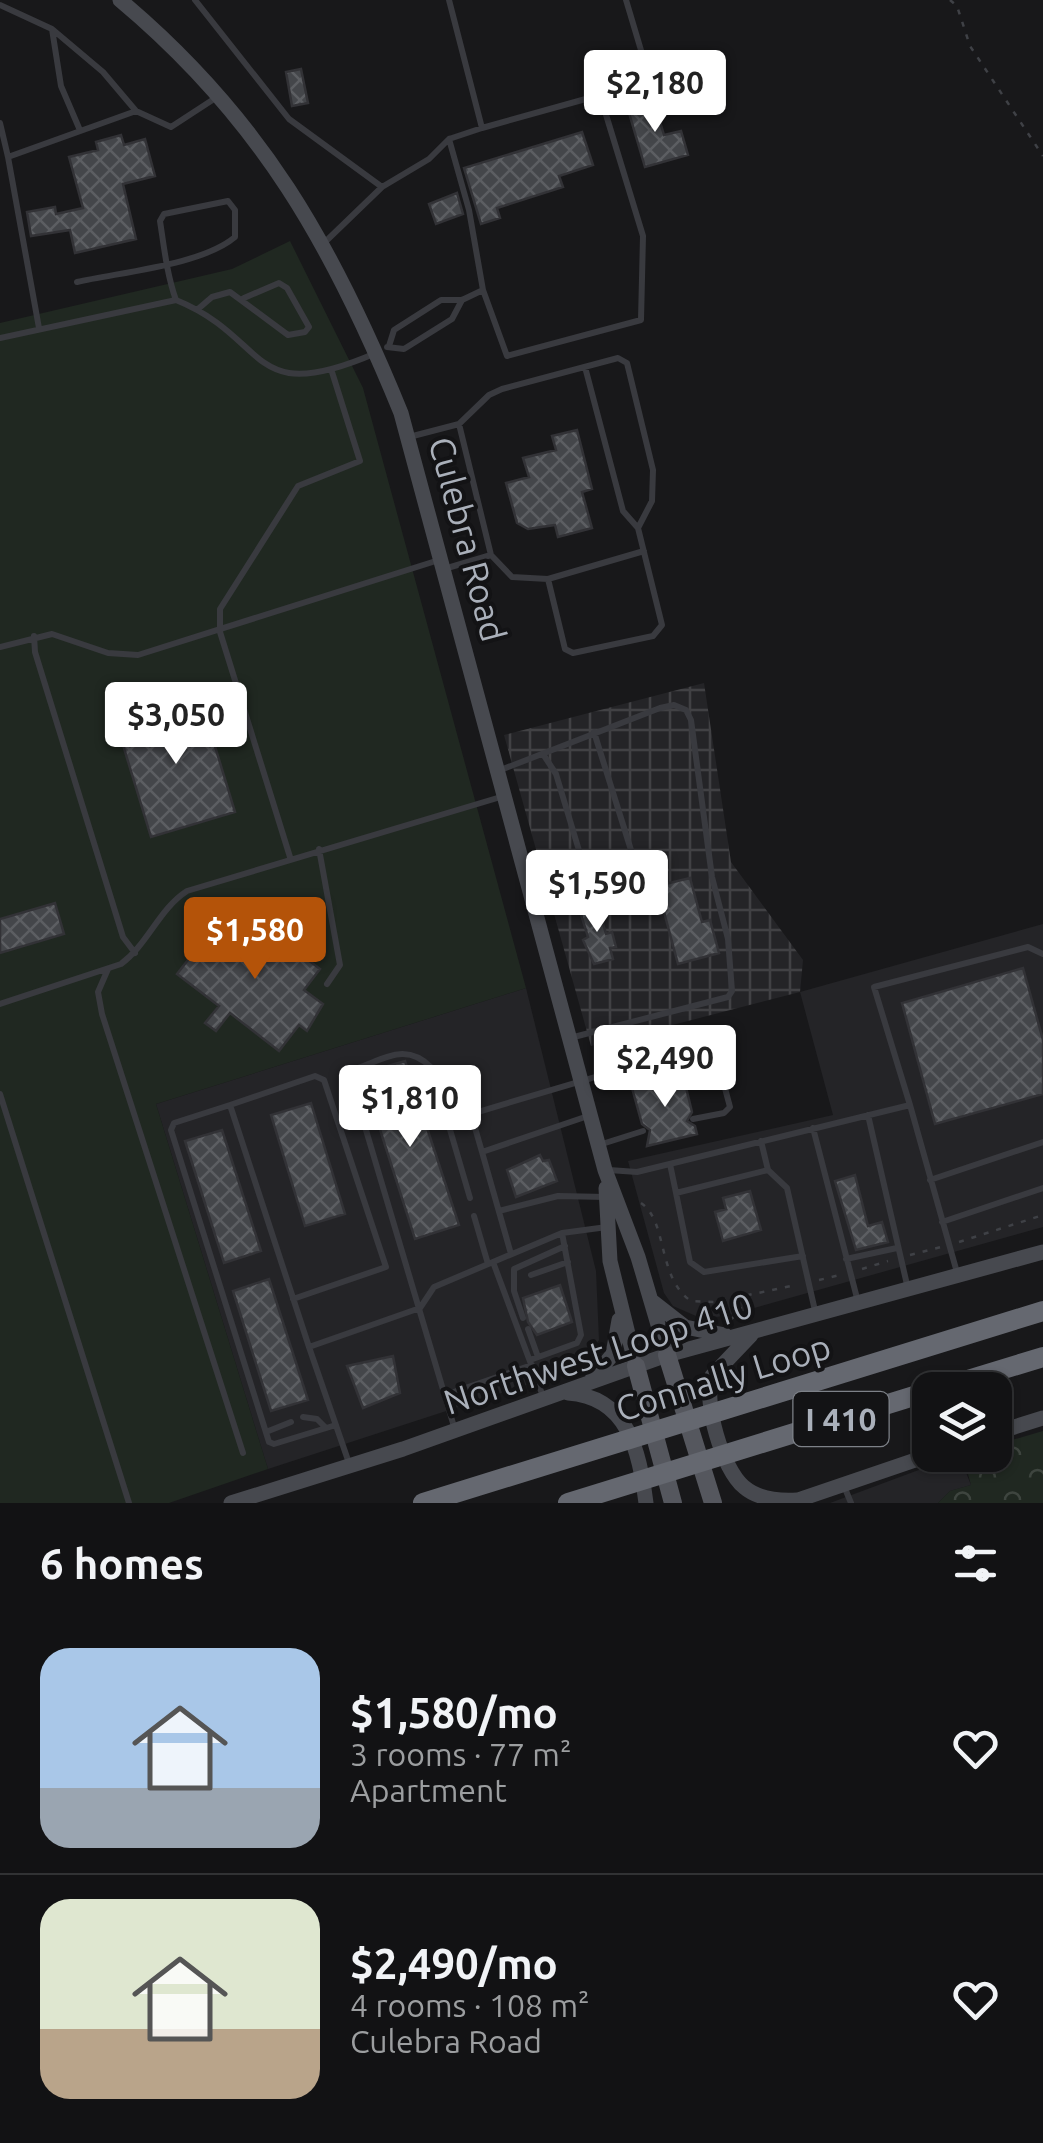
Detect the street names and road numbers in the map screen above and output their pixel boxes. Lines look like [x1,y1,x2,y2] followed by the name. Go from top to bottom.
[422,432,514,646] street label: Culebra Road
[439,1284,757,1422] street label: Northwest Loop 410
[611,1325,835,1429] street label: Connally Loop
[794,1392,888,1446] road number: I 410

